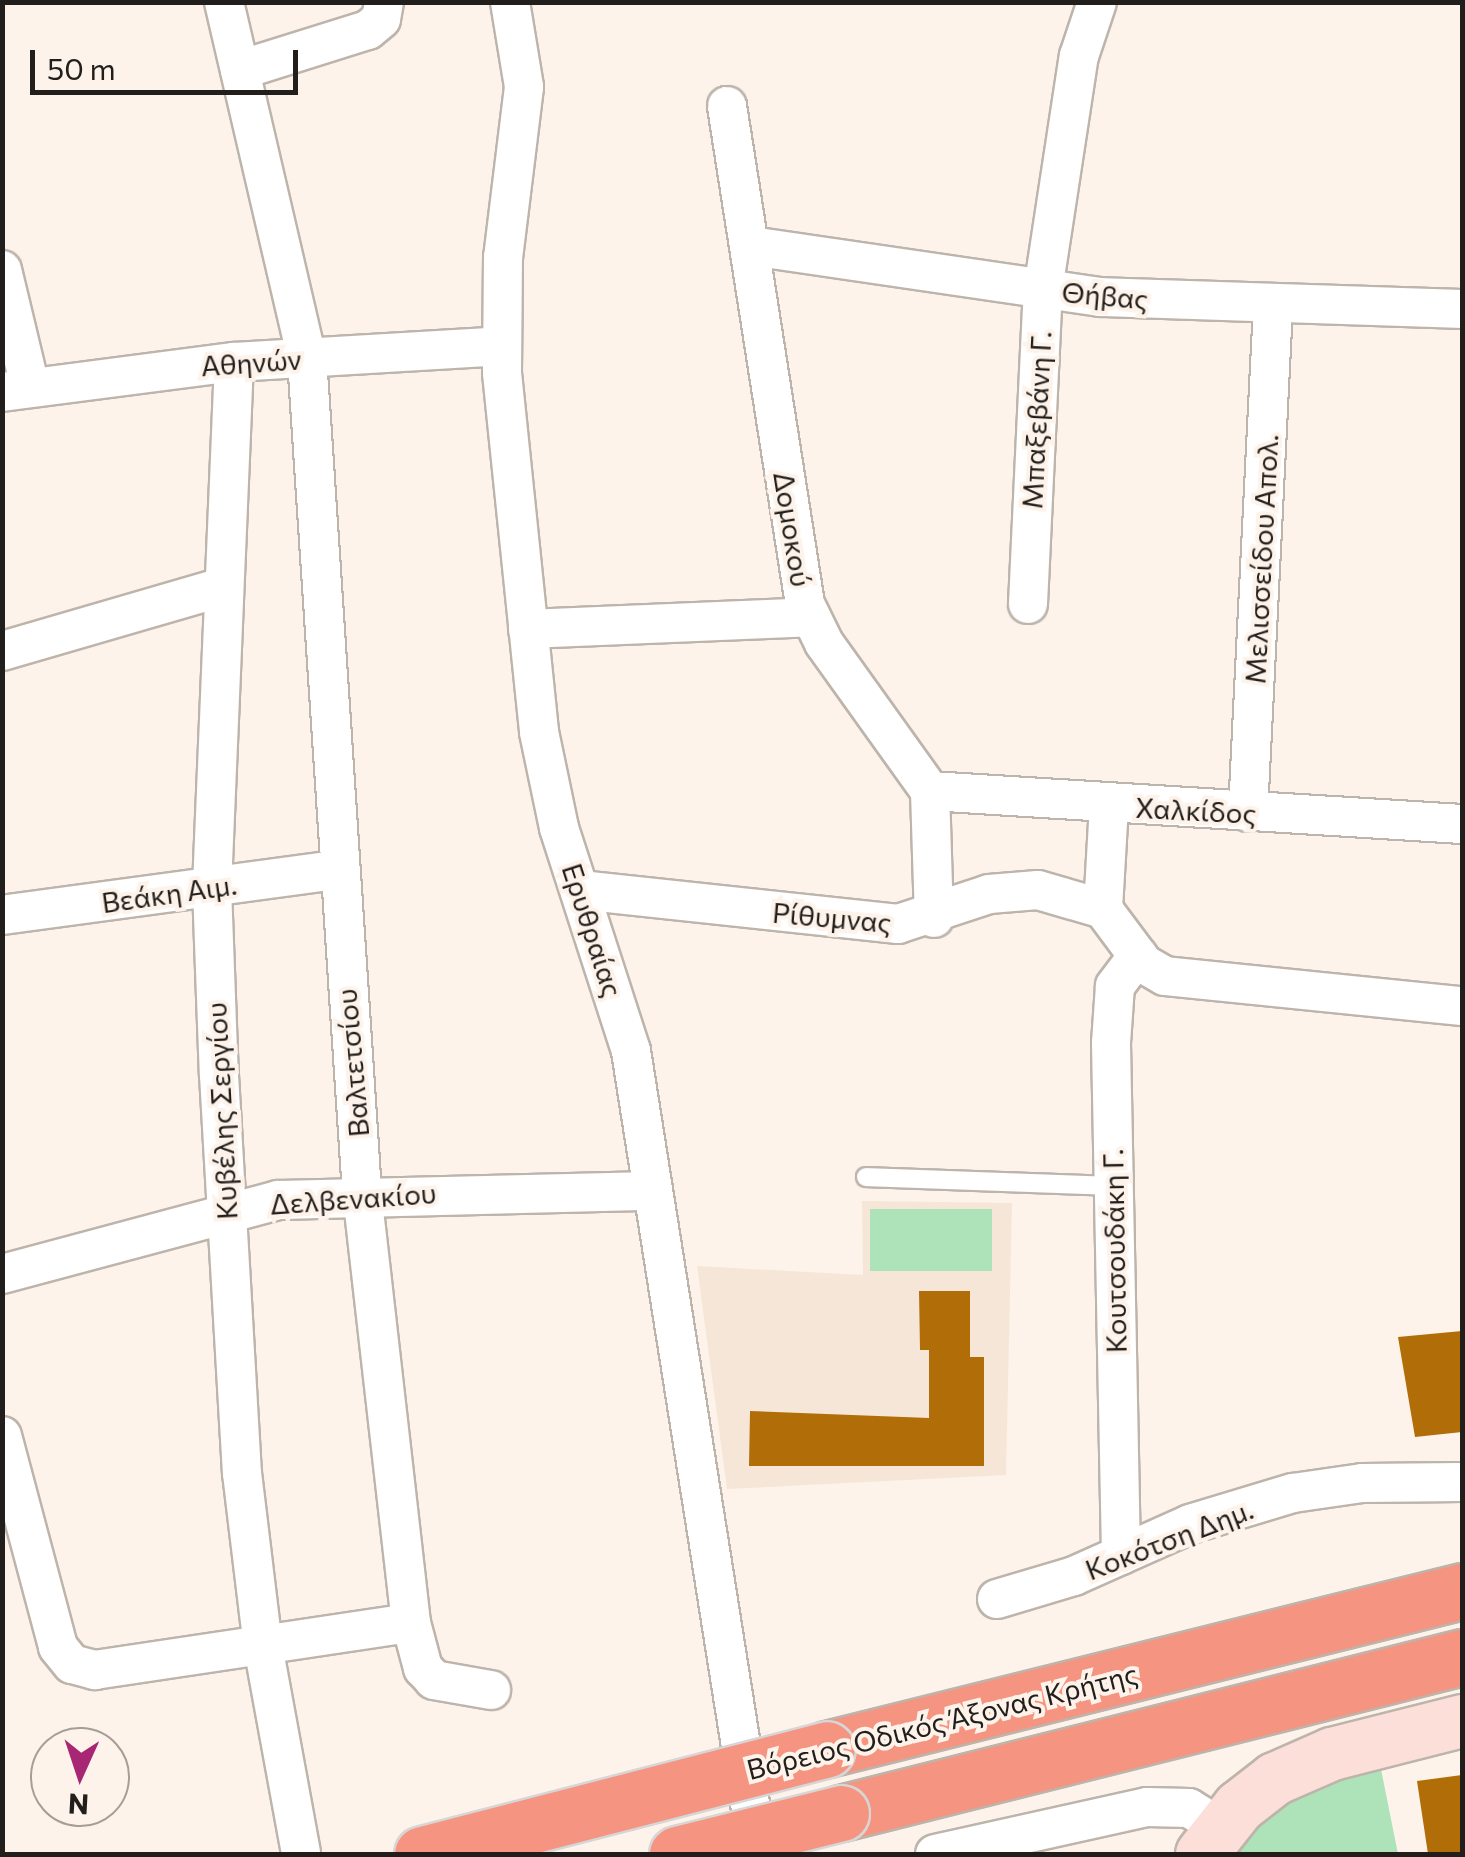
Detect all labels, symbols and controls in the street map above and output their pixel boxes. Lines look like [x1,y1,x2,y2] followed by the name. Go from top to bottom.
[35,30,302,92] scale bar
[47,49,116,86] text: 50 m
[1060,274,1150,316] street label: Θήβας
[1015,330,1057,510] street label: Μπαξεβάνη Γ.
[200,342,302,382] street label: Αθηνών
[1238,433,1284,685] street label: Μελισσείδου Απολ.
[767,469,819,589] street label: Δομοκού
[1135,790,1257,830] street label: Χαλκίδος
[556,859,630,1001] street label: Ερυθραίας
[99,867,239,919] street label: Βεάκη Αιμ.
[771,895,893,939] street label: Ρίθυμνας
[329,987,375,1139] street label: Βαλτετσίου
[199,1001,243,1221] street label: Κυβέλης Σεργίου
[1095,1149,1133,1353] street label: Κουτσουδάκη Γ.
[269,1175,437,1221] street label: Δελβενακίου
[1080,1492,1258,1586] street label: Κοκότση Δημ.
[743,1656,1141,1786] street label: Βόρειος Οδικός Άξονας Κρήτης
[30,1727,130,1827] north arrow
[67,1787,90,1822] text: N

